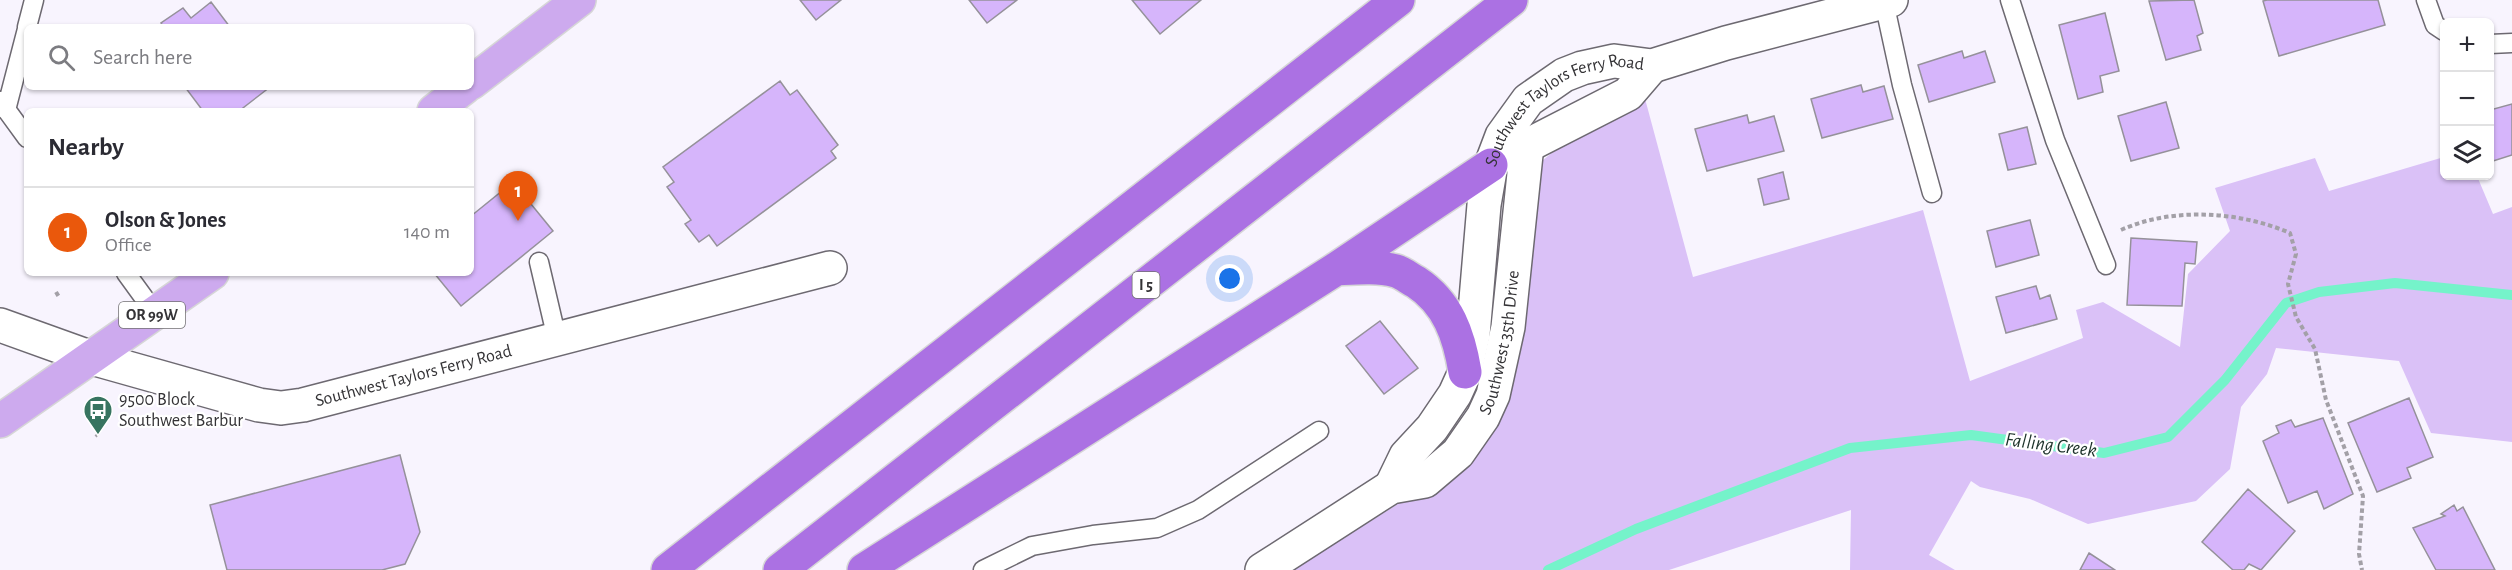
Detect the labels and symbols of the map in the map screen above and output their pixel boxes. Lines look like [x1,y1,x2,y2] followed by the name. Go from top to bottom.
[1482,51,1645,169] street label: Southwest Taylors Ferry Road
[498,172,538,221] pin: 1
[1215,264,1244,293] your location
[1476,270,1523,418] street label: Southwest 35th Drive
[1132,272,1160,298] road number: I 5
[119,302,185,328] road number: OR 99W
[313,342,514,410] street label: Southwest Taylors Ferry Road
[119,391,243,430] place label: 9500 Block Southwest Barbur
[82,394,114,436] bus stop icon: 9500 Block Southwest Barbur
[2004,429,2098,461] water label: Falling Creek

